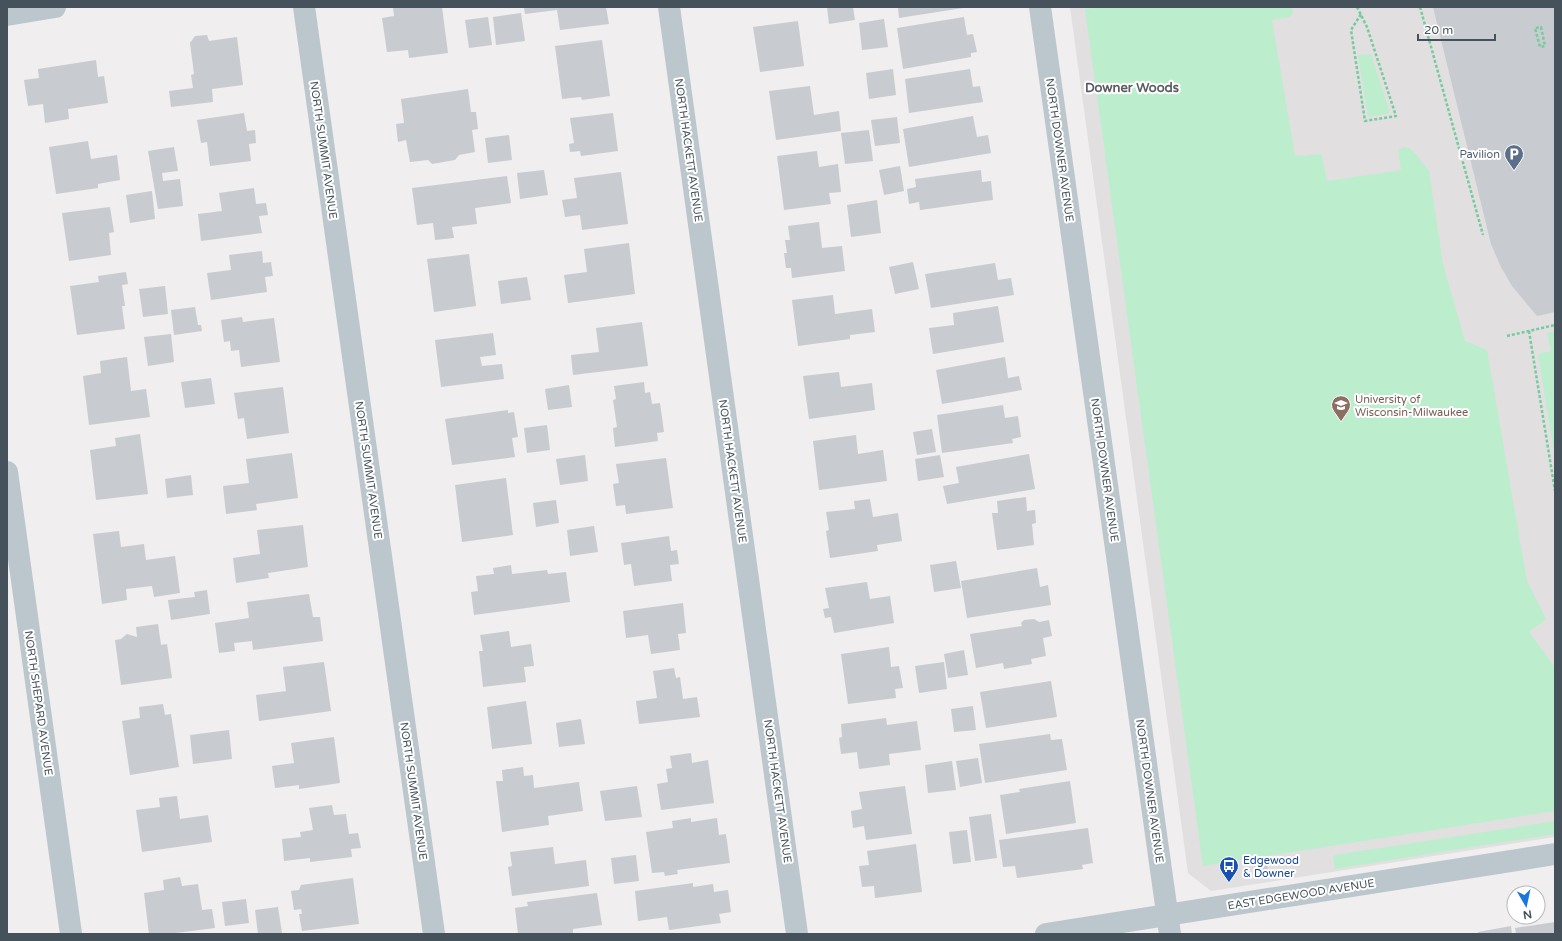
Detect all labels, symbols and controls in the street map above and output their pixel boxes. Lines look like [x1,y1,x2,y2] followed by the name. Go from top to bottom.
[1418,16,1495,42] scale bar
[1424,23,1453,37] text: 20 m
[1043,77,1076,223] street label: NORTH DOWNER AVENUE
[672,78,705,223] street label: NORTH HACKETT AVENUE
[307,80,340,220] street label: NORTH SUMMIT AVENUE
[1085,80,1179,96] district label: Downer Woods
[1503,143,1525,171] parking icon: Pavilion
[1459,148,1500,161] place label: Pavilion
[1355,393,1468,419] place label: University of Wisconsin-Milwaukee
[1330,394,1352,422] school or university icon: University of Wisconsin-Milwaukee
[1088,397,1121,543] street label: NORTH DOWNER AVENUE
[716,399,749,544] street label: NORTH HACKETT AVENUE
[352,400,385,540] street label: NORTH SUMMIT AVENUE
[22,630,55,776] street label: NORTH SHEPARD AVENUE
[1133,718,1166,864] street label: NORTH DOWNER AVENUE
[761,719,794,864] street label: NORTH HACKETT AVENUE
[397,721,430,861] street label: NORTH SUMMIT AVENUE
[1243,854,1299,880] place label: Edgewood & Downer
[1218,855,1240,883] bus stop icon: Edgewood & Downer
[1227,876,1375,913] street label: EAST EDGEWOOD AVENUE
[1506,885,1546,925] north arrow
[1522,907,1533,921] text: N

